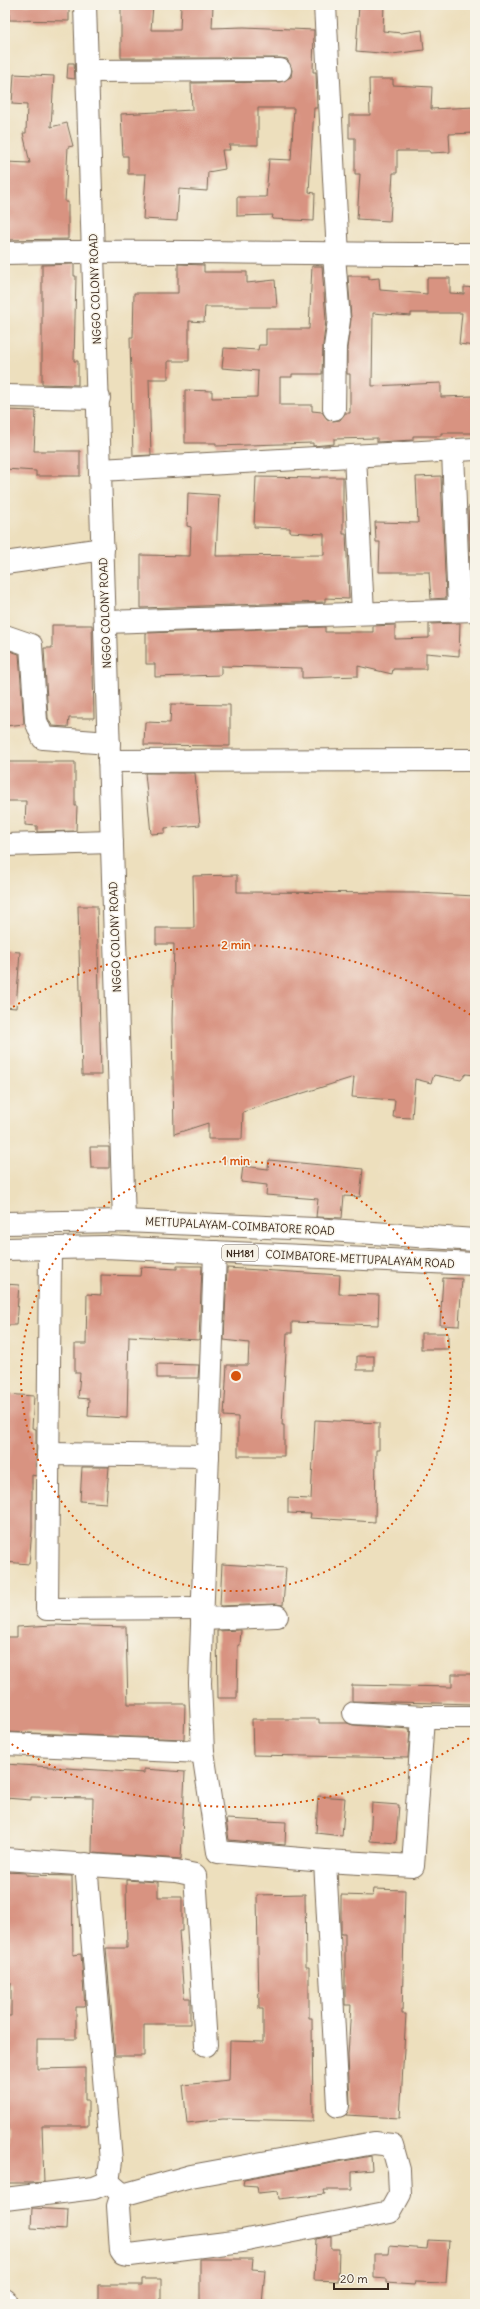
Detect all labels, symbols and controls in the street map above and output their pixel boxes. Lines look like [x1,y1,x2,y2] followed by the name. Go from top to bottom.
[86,233,104,345] street label: NGGO COLONY ROAD
[96,557,114,669] street label: NGGO COLONY ROAD
[106,881,124,993] street label: NGGO COLONY ROAD
[221,937,251,952] text: 2 min
[222,1153,250,1168] text: 1 min
[145,1214,335,1238] street label: METTUPALAYAM-COIMBATORE ROAD
[222,1245,258,1261] road number: NH181
[265,1247,455,1271] street label: COIMBATORE-METTUPALAYAM ROAD
[229,1369,243,1383] centre of rings
[334,2265,388,2291] scale bar
[340,2271,368,2286] text: 20 m

